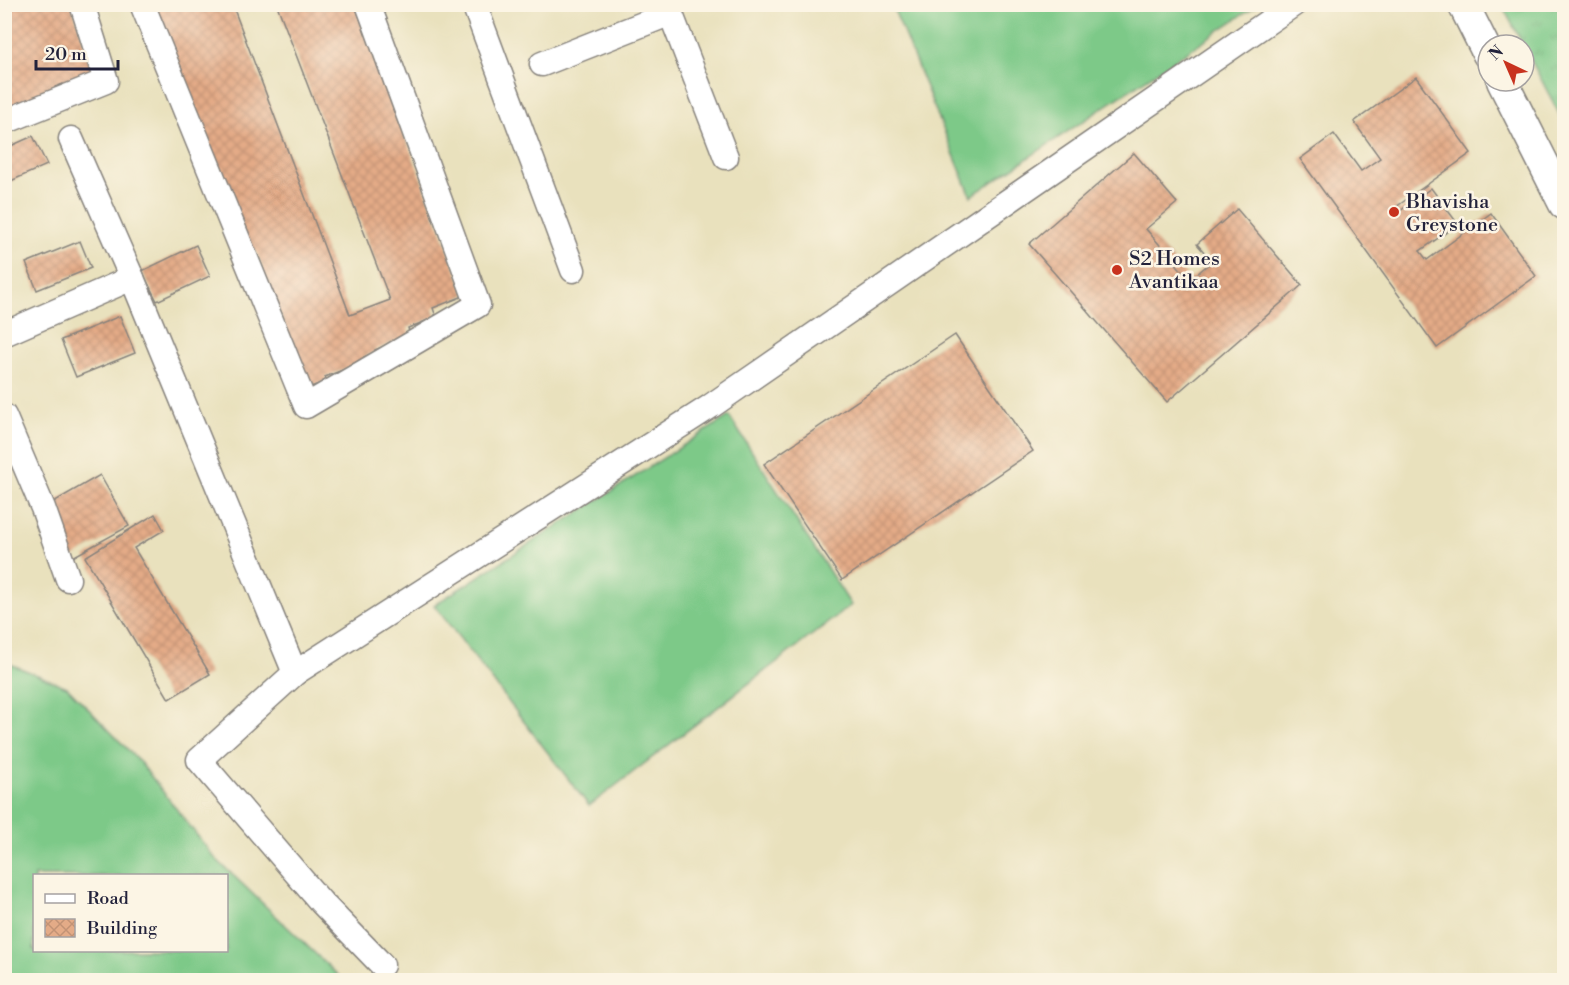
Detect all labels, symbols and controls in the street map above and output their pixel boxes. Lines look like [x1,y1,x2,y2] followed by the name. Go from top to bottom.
[36,33,118,71] scale bar
[1476,33,1536,93] north arrow
[1485,41,1508,65] text: N
[45,43,87,66] text: 20 m
[1405,190,1498,238] place label: Bhavisha Greystone
[1387,205,1401,219] marker: Bhavisha Greystone
[1128,247,1220,295] place label: S2 Homes Avantikaa
[1110,263,1124,277] marker: S2 Homes Avantikaa
[33,874,228,952] legend
[87,887,130,910] text: Road
[86,917,158,940] text: Building

